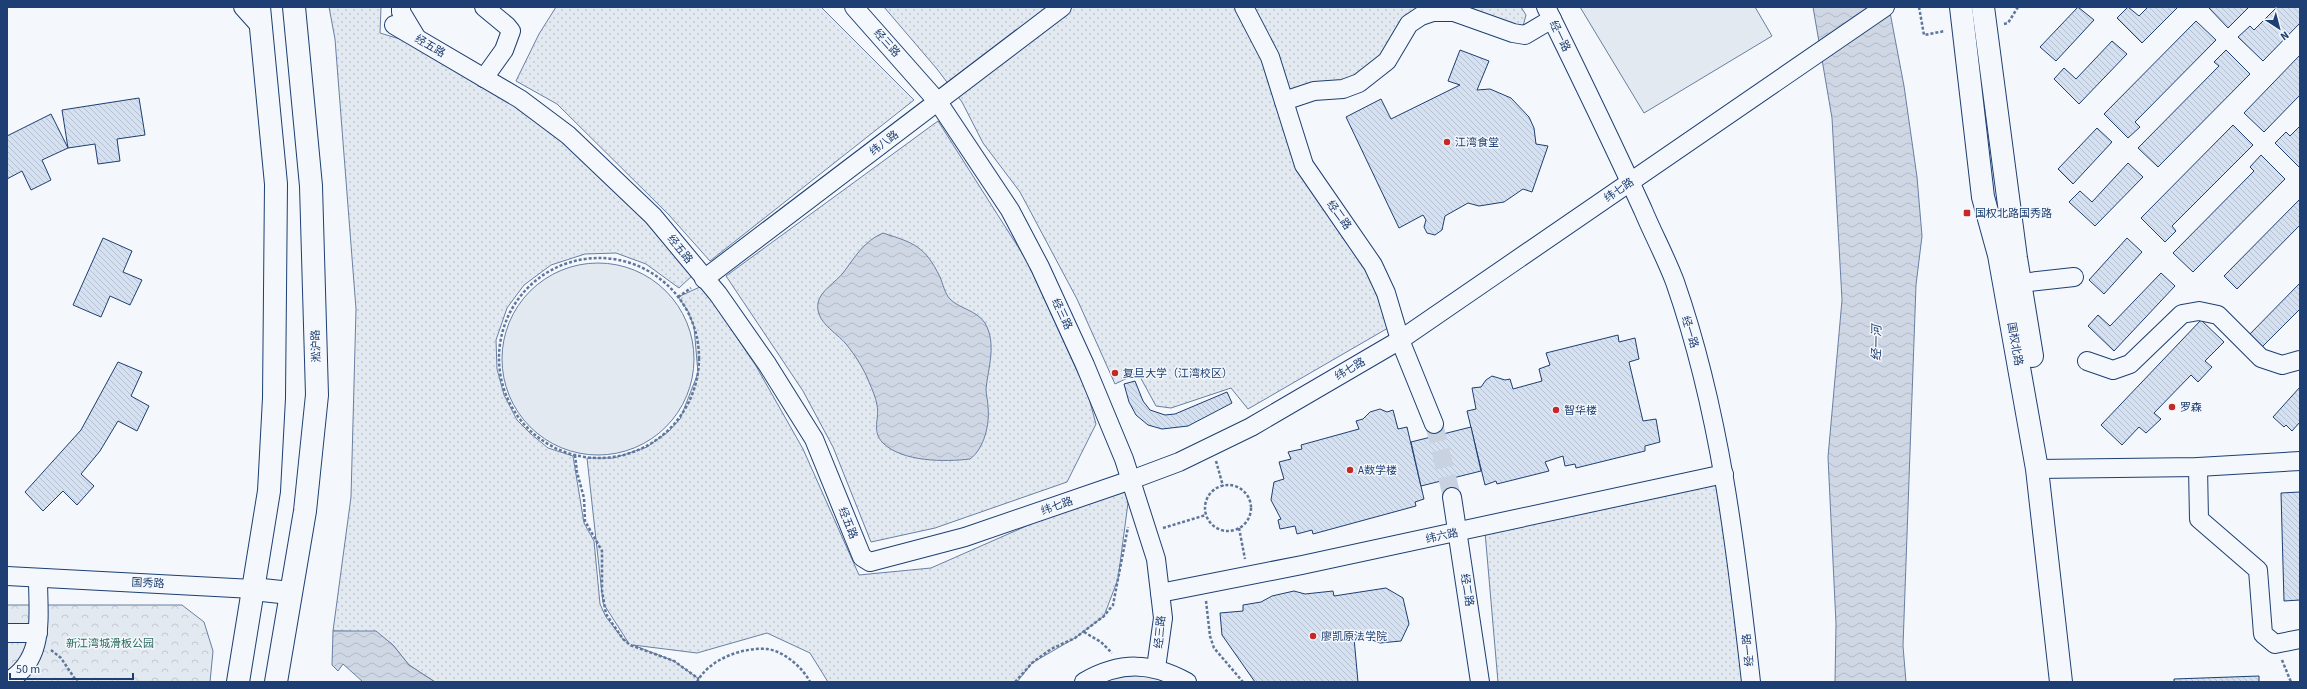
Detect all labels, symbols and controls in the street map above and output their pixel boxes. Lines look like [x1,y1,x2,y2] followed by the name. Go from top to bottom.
[2259,8,2299,48] north arrow
[1546,18,1574,54] street label: 经一路
[870,26,904,60] street label: 经三路
[2277,27,2292,44] text: N
[412,31,448,61] street label: 经五路
[866,127,902,159] street label: 纬八路
[1455,135,1499,150] place label: 江湾食堂
[1442,137,1452,147] marker: 江湾食堂
[1601,175,1637,205] street label: 纬七路
[1323,197,1355,233] street label: 经二路
[1975,206,2052,221] place label: 国权北路国秀路
[1962,208,1972,218] marker: 国权北路国秀路
[664,231,696,267] street label: 经五路
[1048,296,1076,332] street label: 经三路
[1678,314,1702,350] street label: 经一路
[2004,321,2026,367] street label: 国权北路
[1868,323,1886,361] water label: 经一河
[308,329,324,363] street label: 淞沪路
[1332,354,1368,384] street label: 纬七路
[1123,366,1233,381] place label: 复旦大学（江湾校区）
[1110,368,1120,378] marker: 复旦大学（江湾校区）
[2180,400,2202,415] place label: 罗森
[2167,402,2177,412] marker: 罗森
[1564,403,1597,418] place label: 智华楼
[1551,405,1561,415] marker: 智华楼
[1358,463,1397,478] place label: A数学楼
[1345,465,1355,475] marker: A数学楼
[1039,494,1075,518] street label: 纬七路
[835,505,861,541] street label: 经五路
[1424,525,1460,547] street label: 纬六路
[1457,573,1477,607] street label: 经二路
[131,575,165,591] street label: 国秀路
[1151,615,1169,649] street label: 经三路
[1321,629,1387,644] place label: 廖凯原法学院
[1308,631,1318,641] marker: 廖凯原法学院
[1739,633,1757,667] street label: 经一路
[66,636,154,651] park label: 新江湾城滑板公园
[10,655,133,681] scale bar
[16,661,40,678] text: 50 m

